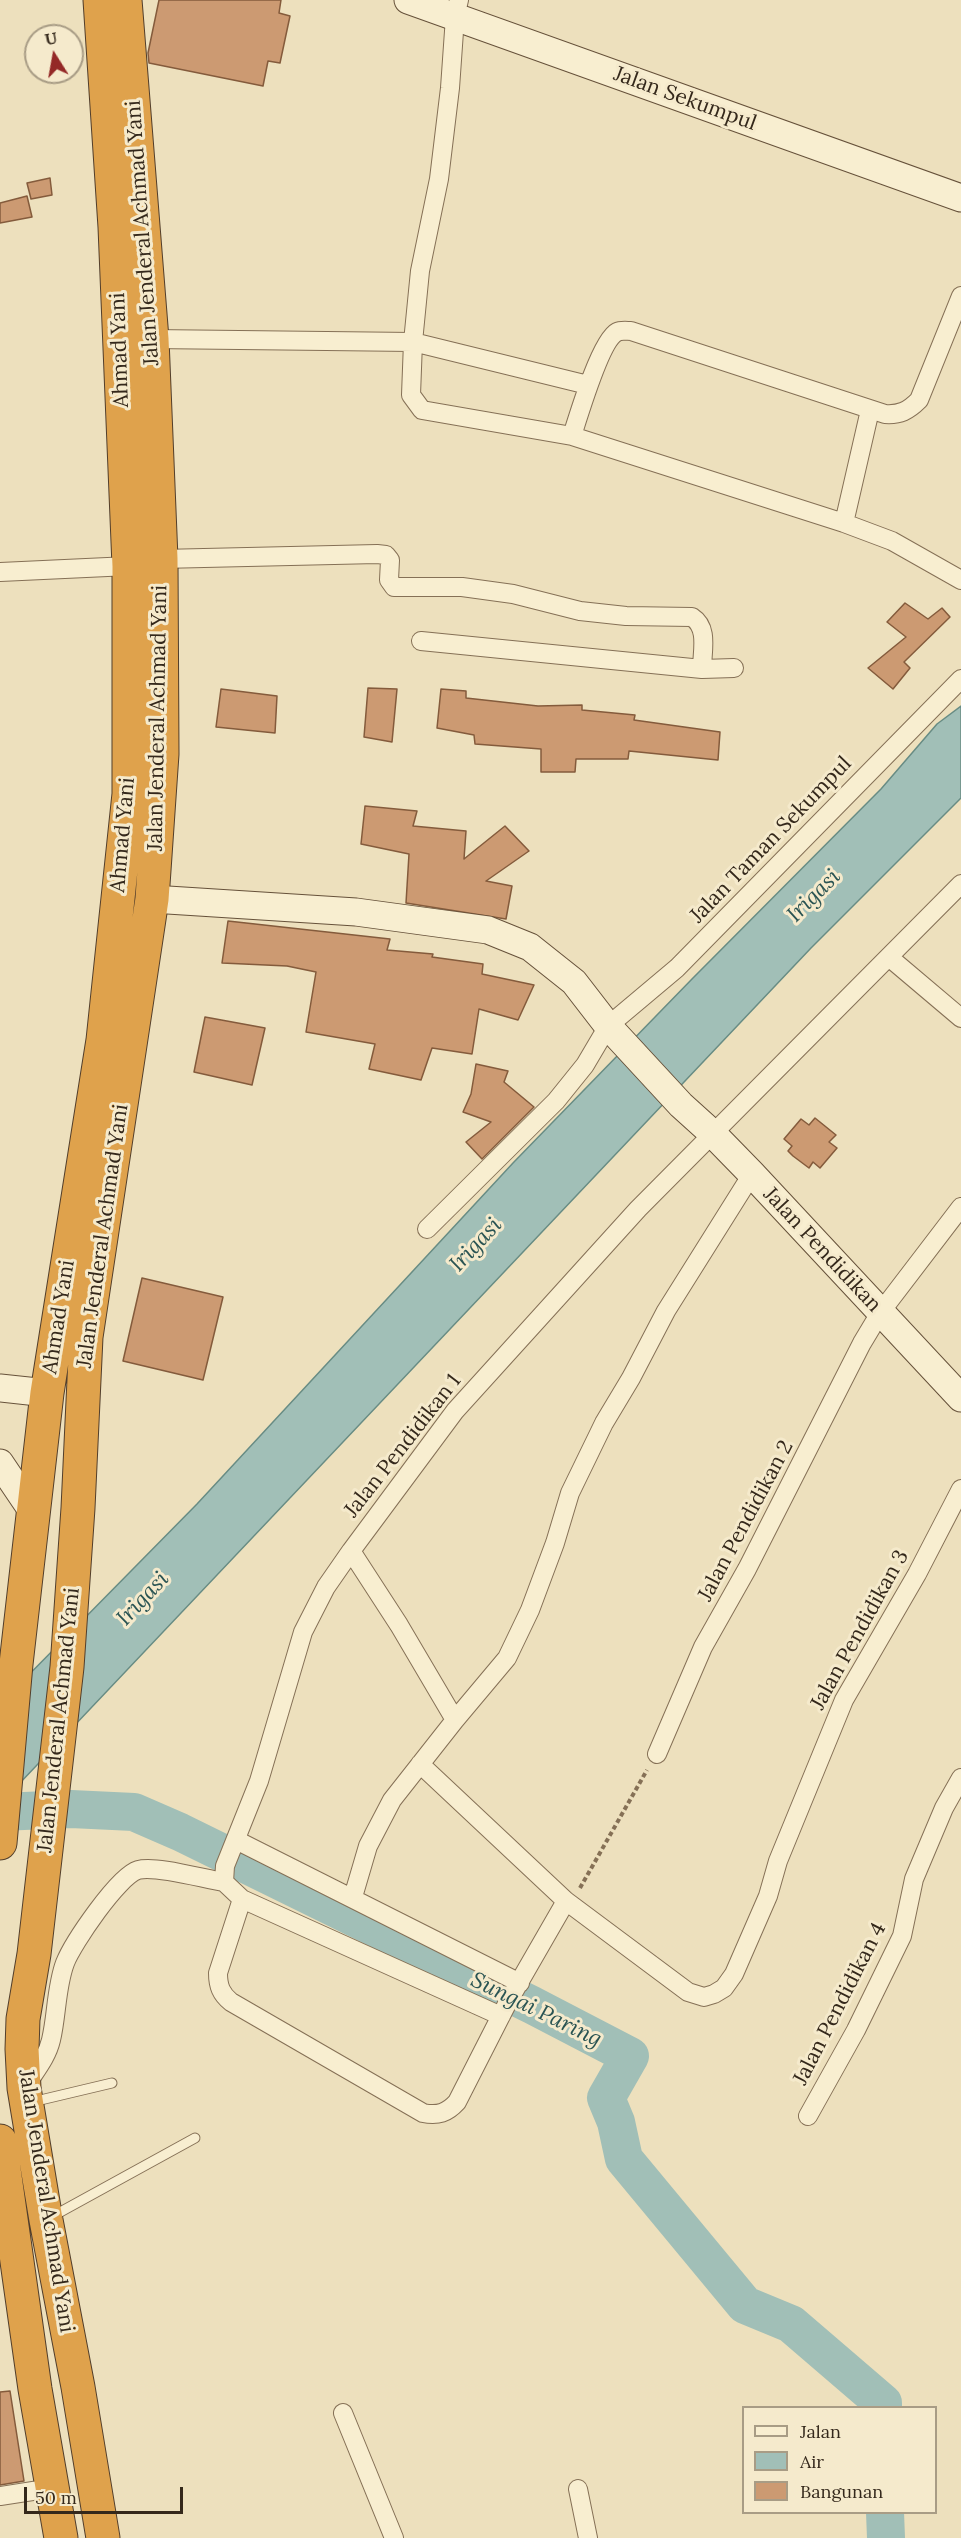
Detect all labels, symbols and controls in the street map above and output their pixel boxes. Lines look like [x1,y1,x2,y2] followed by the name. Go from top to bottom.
[24,24,84,84] north arrow
[43,27,59,49] text: U
[610,62,760,136] street label: Jalan Sekumpul
[121,99,165,367] street label: Jalan Jenderal Achmad Yani
[105,292,135,408] street label: Ahmad Yani
[143,585,173,851] street label: Jalan Jenderal Achmad Yani
[685,752,857,928] street label: Jalan Taman Sekumpul
[105,777,141,893] street label: Ahmad Yani
[782,864,846,928] water label: Irigasi
[72,1102,134,1370] street label: Jalan Jenderal Achmad Yani
[758,1182,886,1318] street label: Jalan Pendidikan
[444,1212,508,1278] water label: Irigasi
[38,1258,80,1376] street label: Ahmad Yani
[339,1369,467,1523] street label: Jalan Pendidikan 1
[693,1436,799,1606] street label: Jalan Pendidikan 2
[806,1546,914,1714] street label: Jalan Pendidikan 3
[111,1566,175,1632] water label: Irigasi
[33,1586,85,1854] street label: Jalan Jenderal Achmad Yani
[788,1919,892,2089] street label: Jalan Pendidikan 4
[466,1967,606,2053] water label: Sungai Paring
[13,2068,79,2334] street label: Jalan Jenderal Achmad Yani
[742,2406,937,2514] legend
[800,2420,841,2443] text: Jalan
[800,2450,824,2473] text: Air
[27,2475,186,2513] scale bar
[800,2480,883,2503] text: Bangunan
[35,2486,77,2509] text: 50 m

